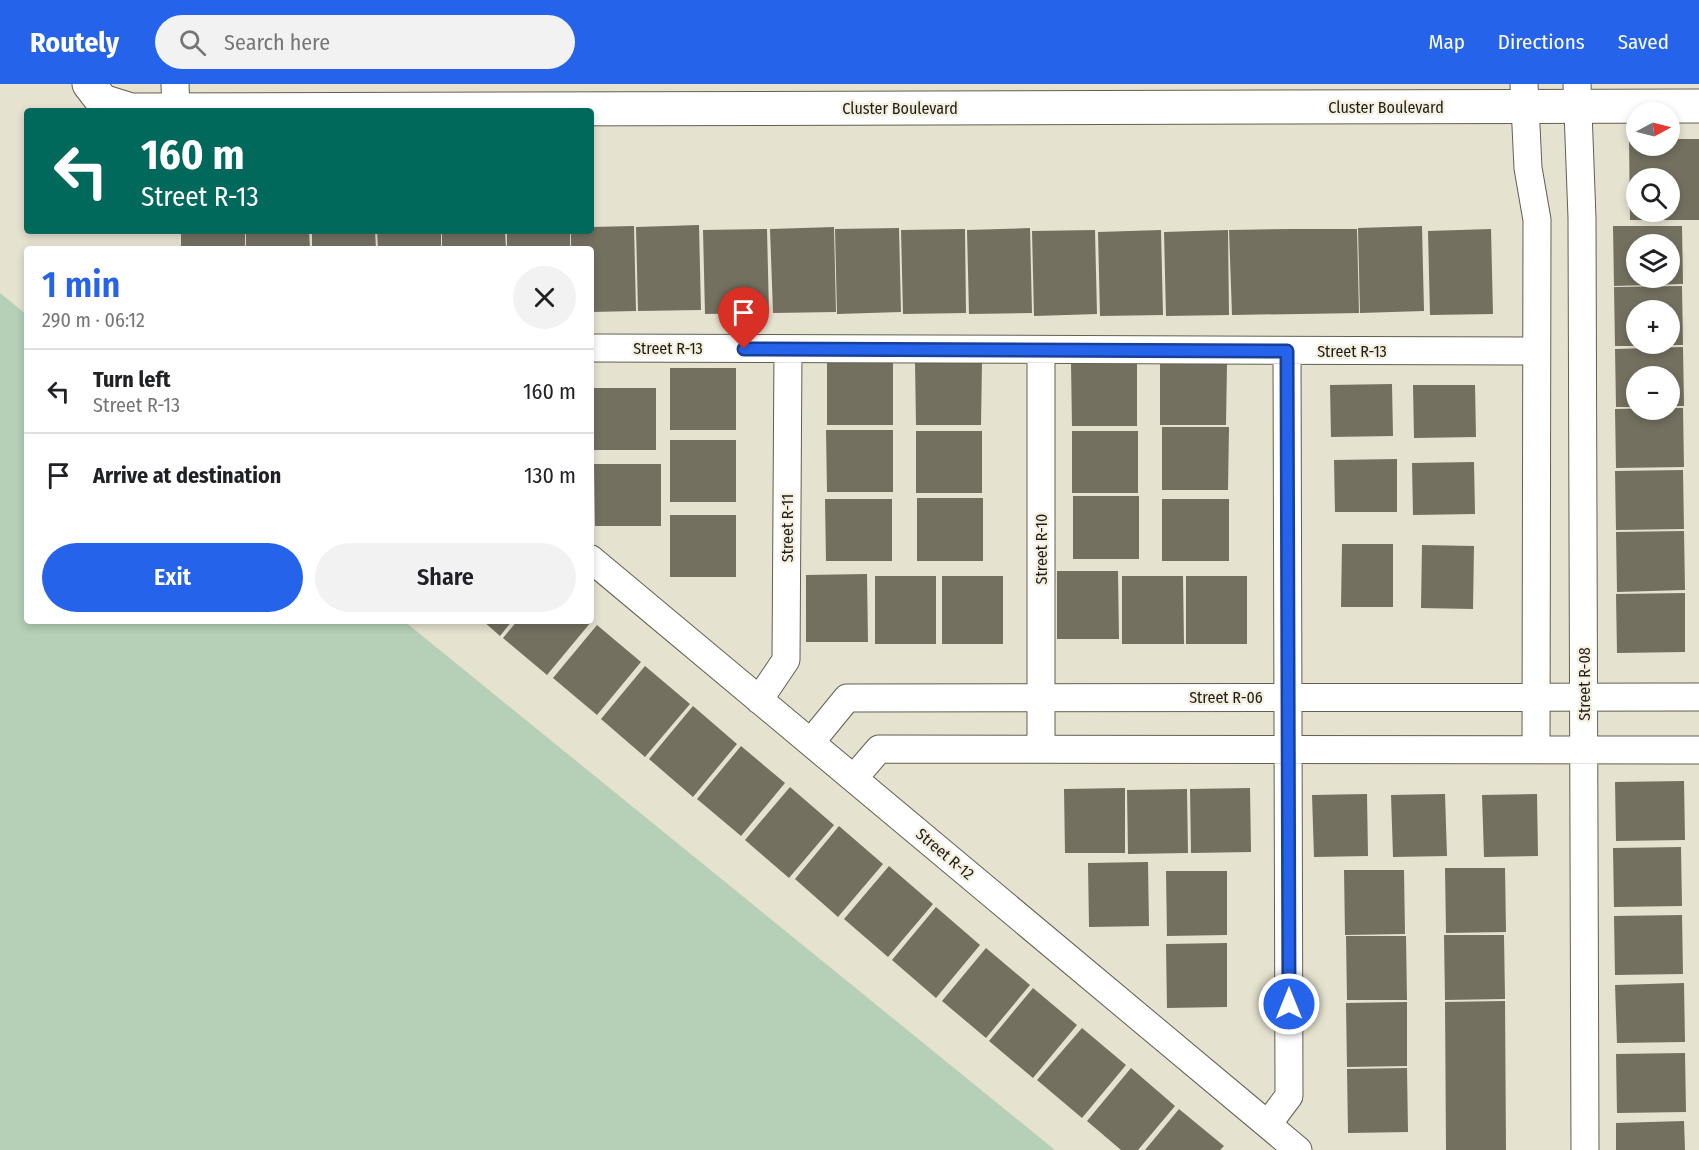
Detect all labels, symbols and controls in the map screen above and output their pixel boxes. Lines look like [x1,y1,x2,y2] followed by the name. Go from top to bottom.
[155,15,575,69] search box
[30,26,119,59] text: Routely
[176,26,209,59] icon: search
[224,29,330,56] text: Search here
[1428,29,1465,55] text: Map
[1498,29,1585,55] text: Directions
[1618,29,1669,55] text: Saved
[1328,98,1444,117] street label: Cluster Boulevard
[842,99,958,118] street label: Cluster Boulevard
[1626,102,1680,156] north arrow
[1626,102,1680,420] map controls
[141,130,244,180] text: 160 m
[42,132,120,210] icon: left
[1626,168,1680,222] button: search
[141,181,259,213] text: Street R-13
[1626,234,1680,288] button: layers
[42,263,120,307] text: 1 min
[513,266,576,329] button: close
[718,287,769,349] pin
[727,296,760,329] icon: arrive
[1626,300,1680,354] button: +
[42,308,145,332] text: 290 m · 06:12
[633,339,703,358] street label: Street R-13
[1317,342,1387,361] street label: Street R-13
[93,366,171,393] text: Turn left
[1626,366,1680,420] button: −
[42,375,75,408] icon: left
[523,378,576,405] text: 160 m
[93,393,180,417] text: Street R-13
[42,459,75,492] icon: arrive
[93,462,281,489] text: Arrive at destination
[524,462,576,489] text: 130 m
[778,494,797,562] street label: Street R-11
[1032,514,1051,584] street label: Street R-10
[42,543,303,612] button: Exit
[315,543,576,612] button: Share
[1575,647,1594,721] street label: Street R-08
[1189,688,1263,707] street label: Street R-06
[912,824,978,884] street label: Street R-12
[1257,972,1321,1036] position arrow

